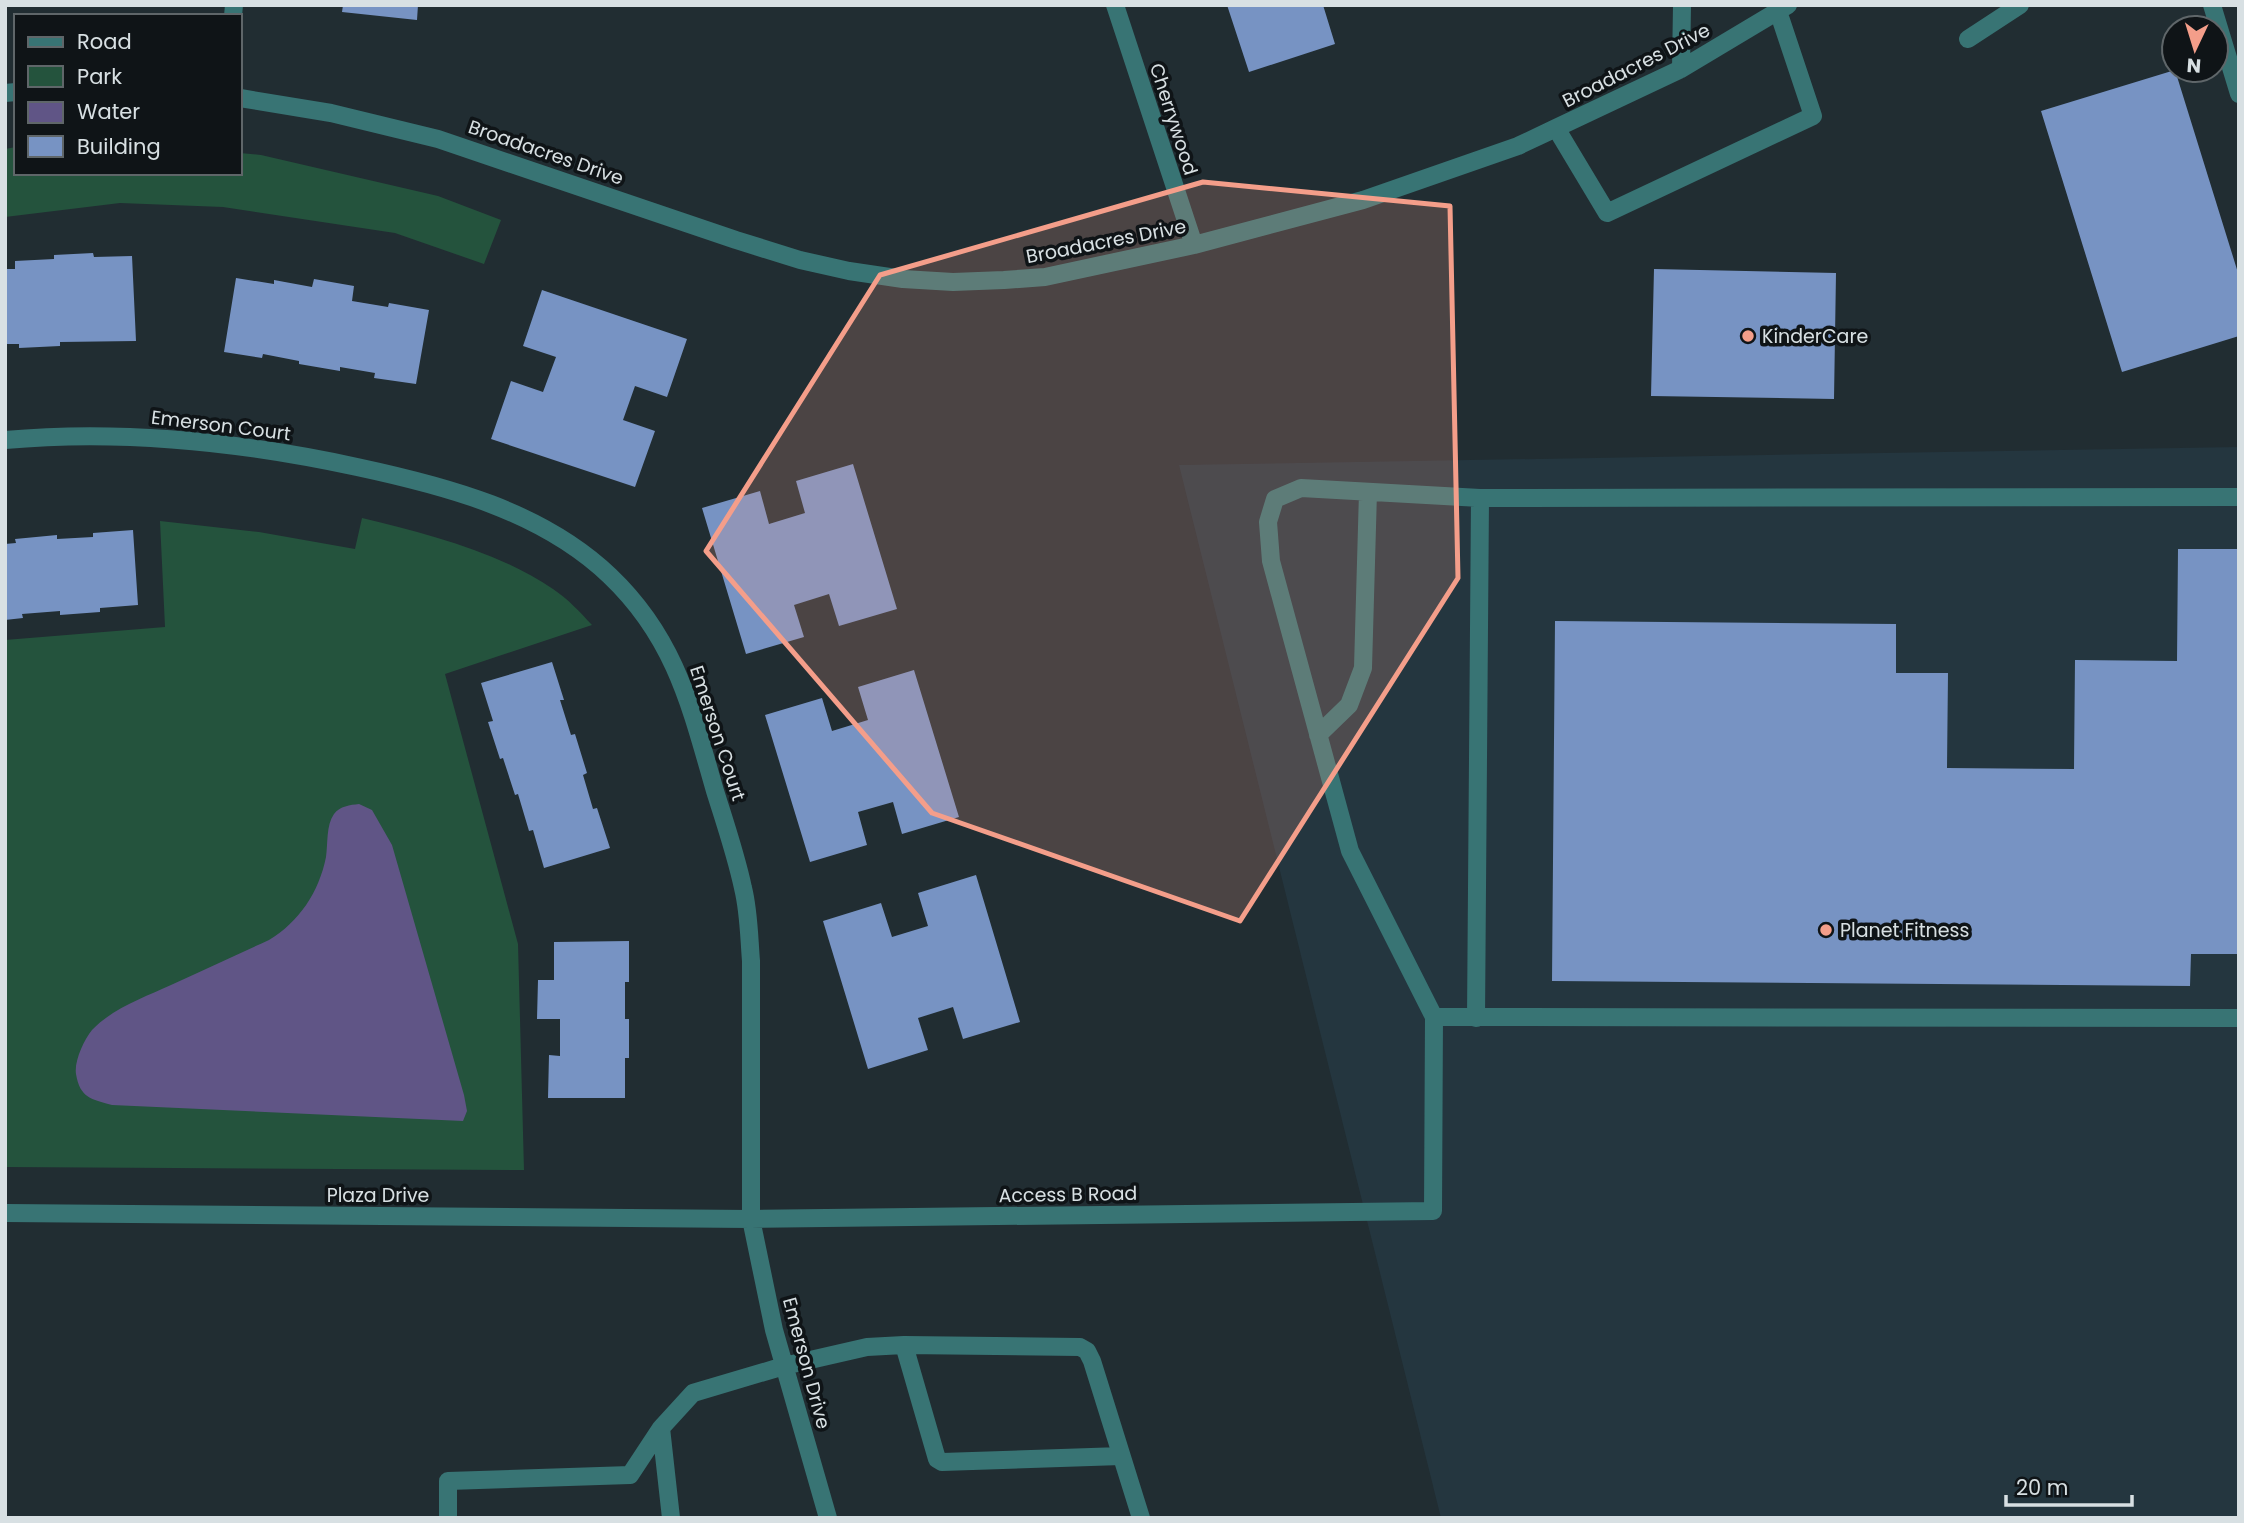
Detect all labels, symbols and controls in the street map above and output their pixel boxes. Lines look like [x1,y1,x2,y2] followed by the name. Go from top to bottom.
[14,14,242,175] legend
[2160,14,2230,84] north arrow
[1558,17,1715,114] street label: Broadacres Drive
[77,27,132,56] text: Road
[2186,51,2202,79] text: N
[1143,60,1204,179] street label: Cherrywood
[77,62,122,91] text: Park
[77,97,140,126] text: Water
[465,113,627,192] street label: Broadacres Drive
[77,132,161,161] text: Building
[1024,213,1188,270] street label: Broadacres Drive
[1762,323,1868,350] place label: KinderCare
[1740,328,1756,344] marker: KinderCare
[150,404,292,447] street label: Emerson Court
[683,662,752,804] street label: Emerson Court
[1840,917,1969,944] place label: Planet Fitness
[1818,922,1834,938] marker: Planet Fitness
[998,1180,1138,1209] street label: Access B Road
[327,1182,429,1209] street label: Plaza Drive
[776,1294,837,1432] street label: Emerson Drive
[2006,1464,2132,1508] scale bar
[2016,1473,2069,1502] text: 20 m

